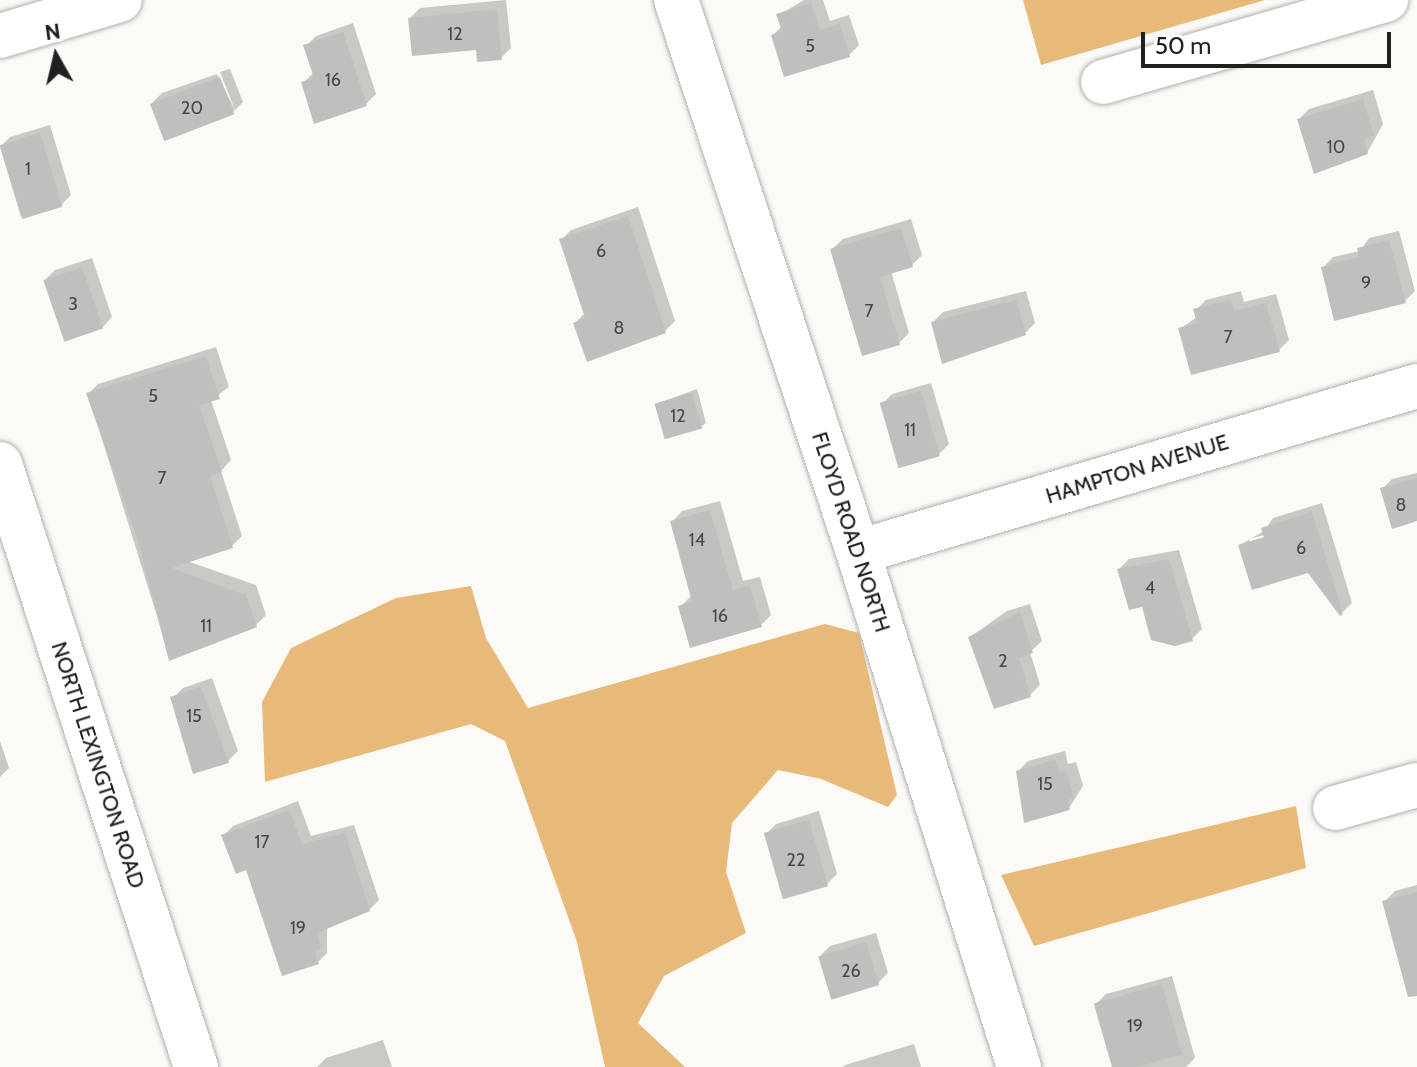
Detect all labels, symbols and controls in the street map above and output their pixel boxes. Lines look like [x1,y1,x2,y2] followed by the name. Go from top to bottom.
[16,16,96,96] north arrow
[1145,16,1395,66] scale bar
[43,17,62,46] text: N
[447,23,463,45] house number: 12
[1155,31,1211,60] text: 50 m
[805,35,815,57] house number: 5
[325,69,341,91] house number: 16
[181,97,203,119] house number: 20
[1327,136,1345,158] house number: 10
[25,158,31,180] house number: 1
[596,240,606,262] house number: 6
[1361,272,1371,294] house number: 9
[68,293,78,315] house number: 3
[864,300,874,322] house number: 7
[614,317,624,339] house number: 8
[1223,326,1233,348] house number: 7
[148,385,158,407] house number: 5
[670,405,686,427] house number: 12
[904,419,916,441] house number: 11
[806,429,896,635] street label: FLOYD ROAD NORTH
[1042,429,1232,509] street label: HAMPTON AVENUE
[157,467,167,489] house number: 7
[1396,494,1406,516] house number: 8
[689,529,705,551] house number: 14
[1296,537,1306,559] house number: 6
[1145,577,1155,599] house number: 4
[712,605,728,627] house number: 16
[200,615,212,637] house number: 11
[46,638,150,892] street label: NORTH LEXINGTON ROAD
[998,650,1008,672] house number: 2
[186,705,202,727] house number: 15
[1037,773,1053,795] house number: 15
[255,831,269,853] house number: 17
[787,849,805,871] house number: 22
[290,917,306,939] house number: 19
[841,960,861,982] house number: 26
[1127,1015,1143,1037] house number: 19

